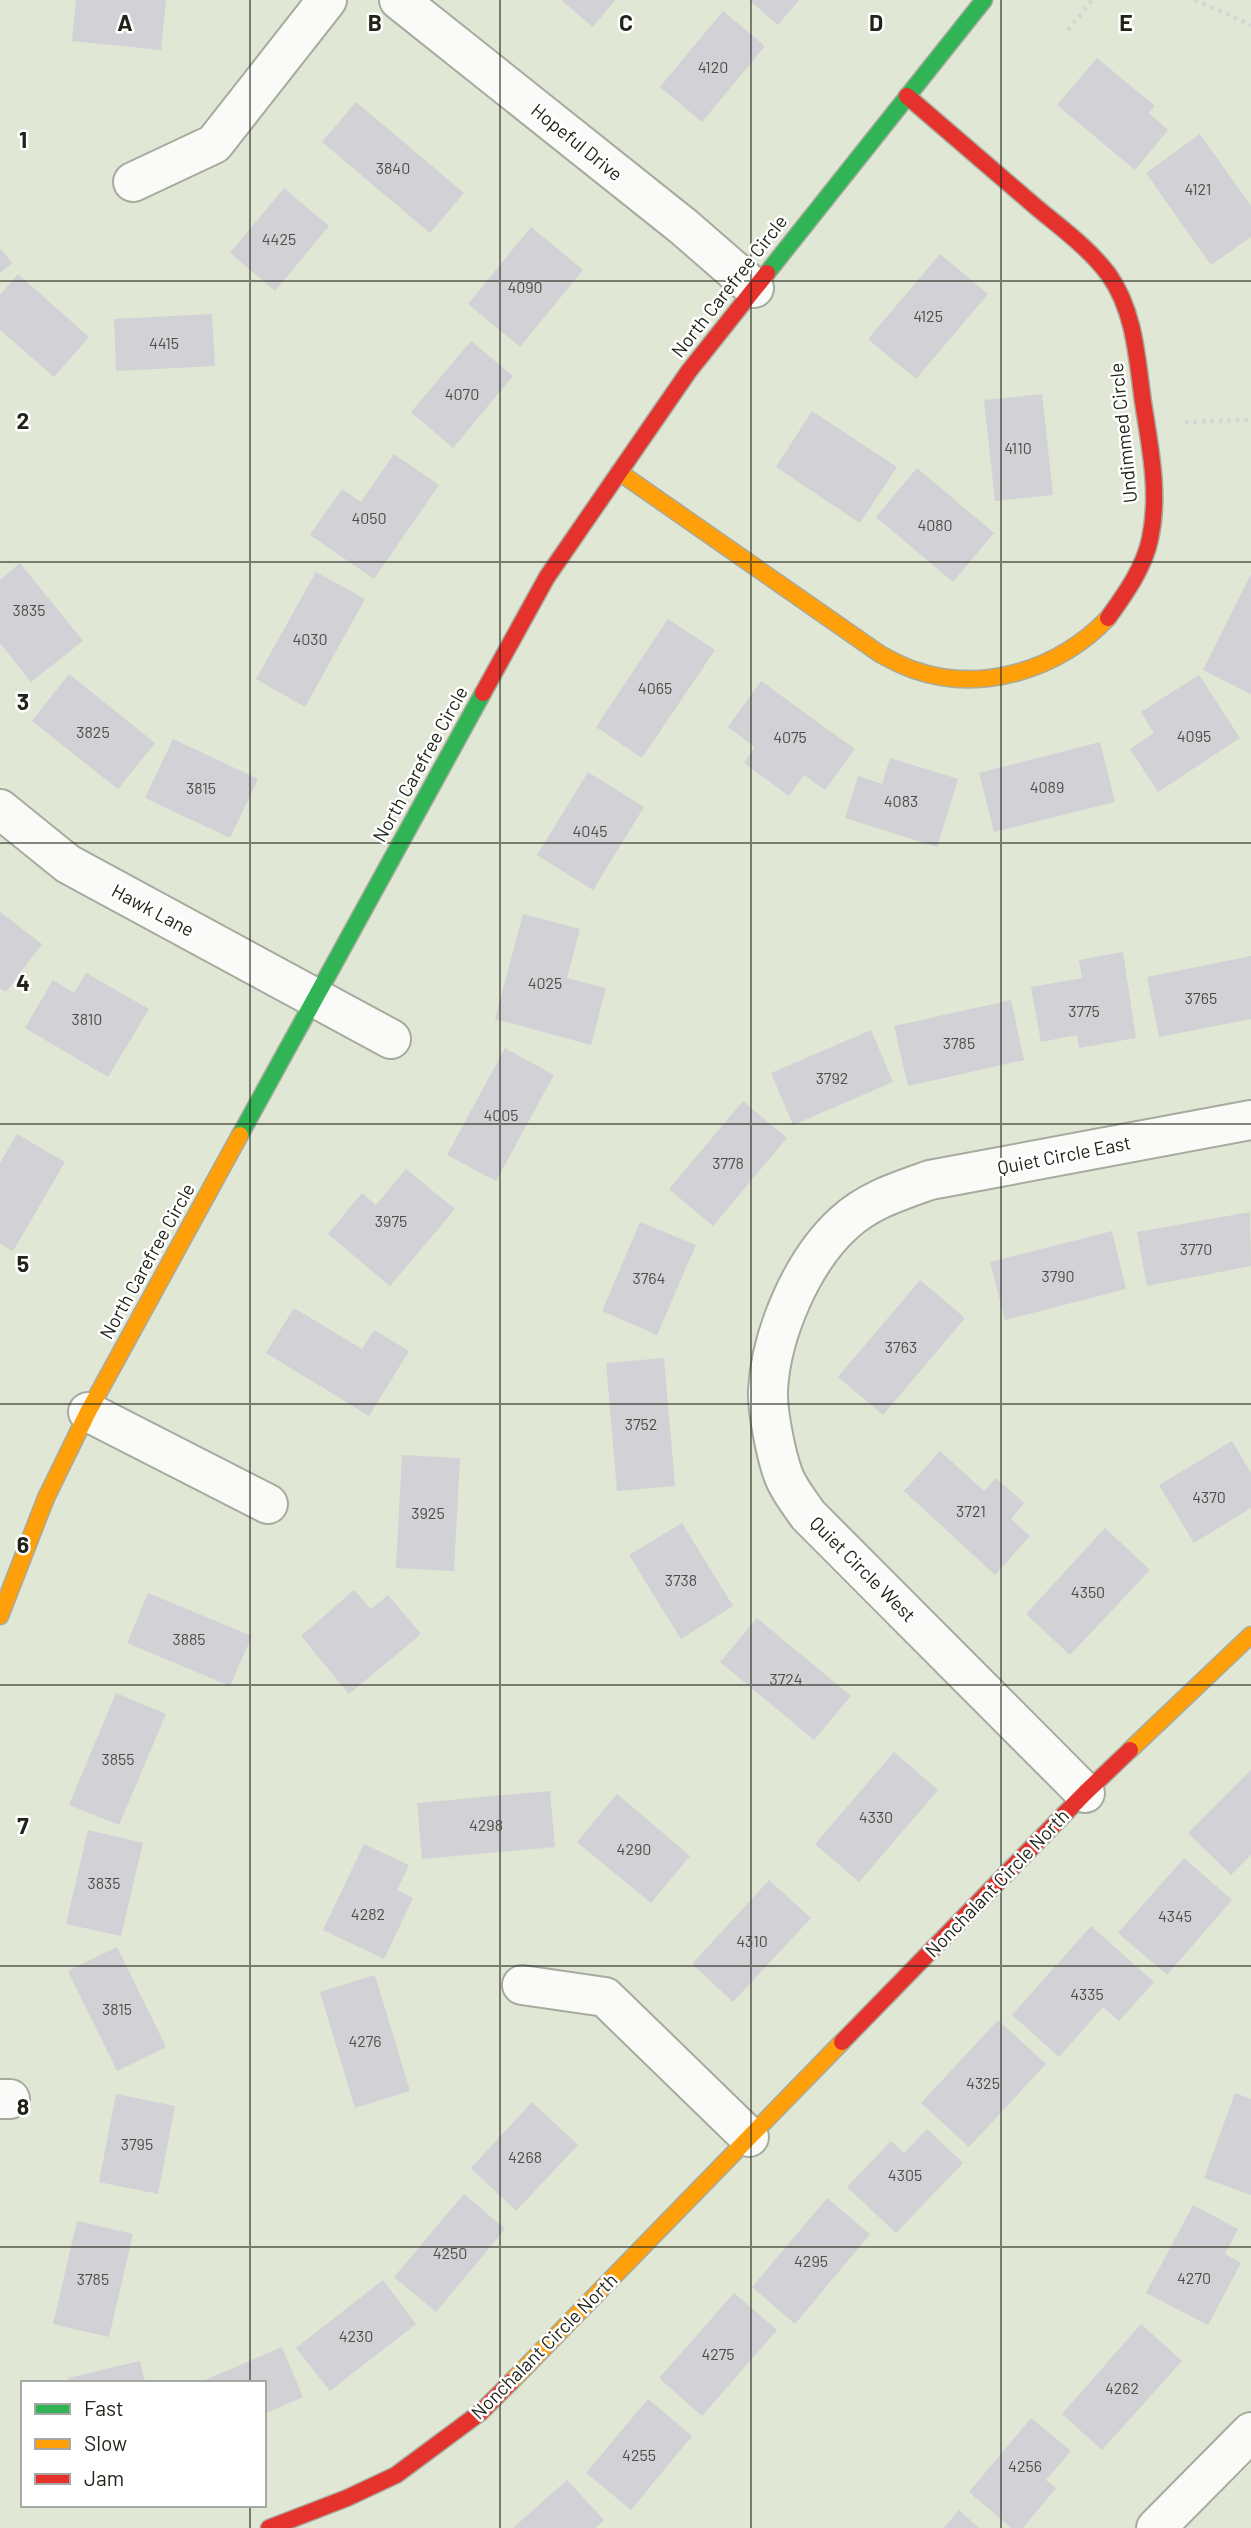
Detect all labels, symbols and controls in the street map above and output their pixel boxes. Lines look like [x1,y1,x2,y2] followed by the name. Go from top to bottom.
[117,8,133,36] text: A
[368,8,382,36] text: B
[619,8,633,36] text: C
[869,8,883,36] text: D
[1119,8,1133,36] text: E
[698,57,728,76] house number: 4120
[527,98,628,185] street label: Hopeful Drive
[19,125,27,153] text: 1
[376,158,410,177] house number: 3840
[1185,179,1211,198] house number: 4121
[666,210,791,362] street label: North Carefree Circle
[262,229,296,248] house number: 4425
[507,277,543,296] house number: 4090
[913,306,943,325] house number: 4125
[149,333,179,352] house number: 4415
[1104,362,1141,504] street label: Undimmed Circle
[445,384,479,403] house number: 4070
[17,406,29,434] text: 2
[1004,438,1032,457] house number: 4110
[351,508,387,527] house number: 4050
[917,515,953,534] house number: 4080
[12,600,46,619] house number: 3835
[292,629,328,648] house number: 4030
[638,678,672,697] house number: 4065
[367,682,472,846] street label: North Carefree Circle
[17,687,29,715] text: 3
[76,722,110,741] house number: 3825
[1177,726,1211,745] house number: 4095
[773,727,807,746] house number: 4075
[1030,777,1064,796] house number: 4089
[186,778,216,797] house number: 3815
[884,791,918,810] house number: 4083
[573,821,607,840] house number: 4045
[108,878,198,941] street label: Hawk Lane
[16,968,30,996] text: 4
[528,973,562,992] house number: 4025
[1185,988,1217,1007] house number: 3765
[1068,1001,1100,1020] house number: 3775
[72,1009,102,1028] house number: 3810
[943,1033,975,1052] house number: 3785
[816,1068,848,1087] house number: 3792
[483,1105,519,1124] house number: 4005
[995,1130,1133,1179] street label: Quiet Circle East
[712,1153,744,1172] house number: 3778
[94,1179,199,1343] street label: North Carefree Circle
[375,1211,407,1230] house number: 3975
[1180,1239,1212,1258] house number: 3770
[17,1249,29,1277] text: 5
[1041,1266,1075,1285] house number: 3790
[633,1268,665,1287] house number: 3764
[885,1337,917,1356] house number: 3763
[625,1414,657,1433] house number: 3752
[1192,1487,1226,1506] house number: 4370
[956,1501,986,1520] house number: 3721
[411,1503,445,1522] house number: 3925
[806,1511,921,1626] street label: Quiet Circle West
[17,1530,29,1558] text: 6
[665,1570,697,1589] house number: 3738
[1071,1582,1105,1601] house number: 4350
[172,1629,206,1648] house number: 3885
[769,1669,803,1688] house number: 3724
[101,1749,135,1768] house number: 3855
[920,1804,1073,1962] street label: Nonchalant Circle North
[859,1807,893,1826] house number: 4330
[17,1811,29,1839] text: 7
[469,1815,503,1834] house number: 4298
[617,1839,651,1858] house number: 4290
[87,1873,121,1892] house number: 3835
[351,1904,385,1923] house number: 4282
[1158,1906,1192,1925] house number: 4345
[736,1931,768,1950] house number: 4310
[1070,1984,1104,2003] house number: 4335
[102,1999,132,2018] house number: 3815
[348,2031,382,2050] house number: 4276
[966,2073,1000,2092] house number: 4325
[17,2092,29,2120] text: 8
[121,2134,153,2153] house number: 3795
[508,2147,542,2166] house number: 4268
[888,2165,922,2184] house number: 4305
[433,2243,467,2262] house number: 4250
[794,2251,828,2270] house number: 4295
[466,2268,621,2423] street label: Nonchalant Circle North
[1177,2268,1211,2287] house number: 4270
[77,2269,109,2288] house number: 3785
[339,2326,373,2345] house number: 4230
[701,2344,735,2363] house number: 4275
[1105,2378,1139,2397] house number: 4262
[21,2381,266,2507] legend
[84,2395,124,2420] text: Fast
[84,2430,127,2455] text: Slow
[622,2445,656,2464] house number: 4255
[1008,2456,1042,2475] house number: 4256
[84,2465,124,2490] text: Jam

